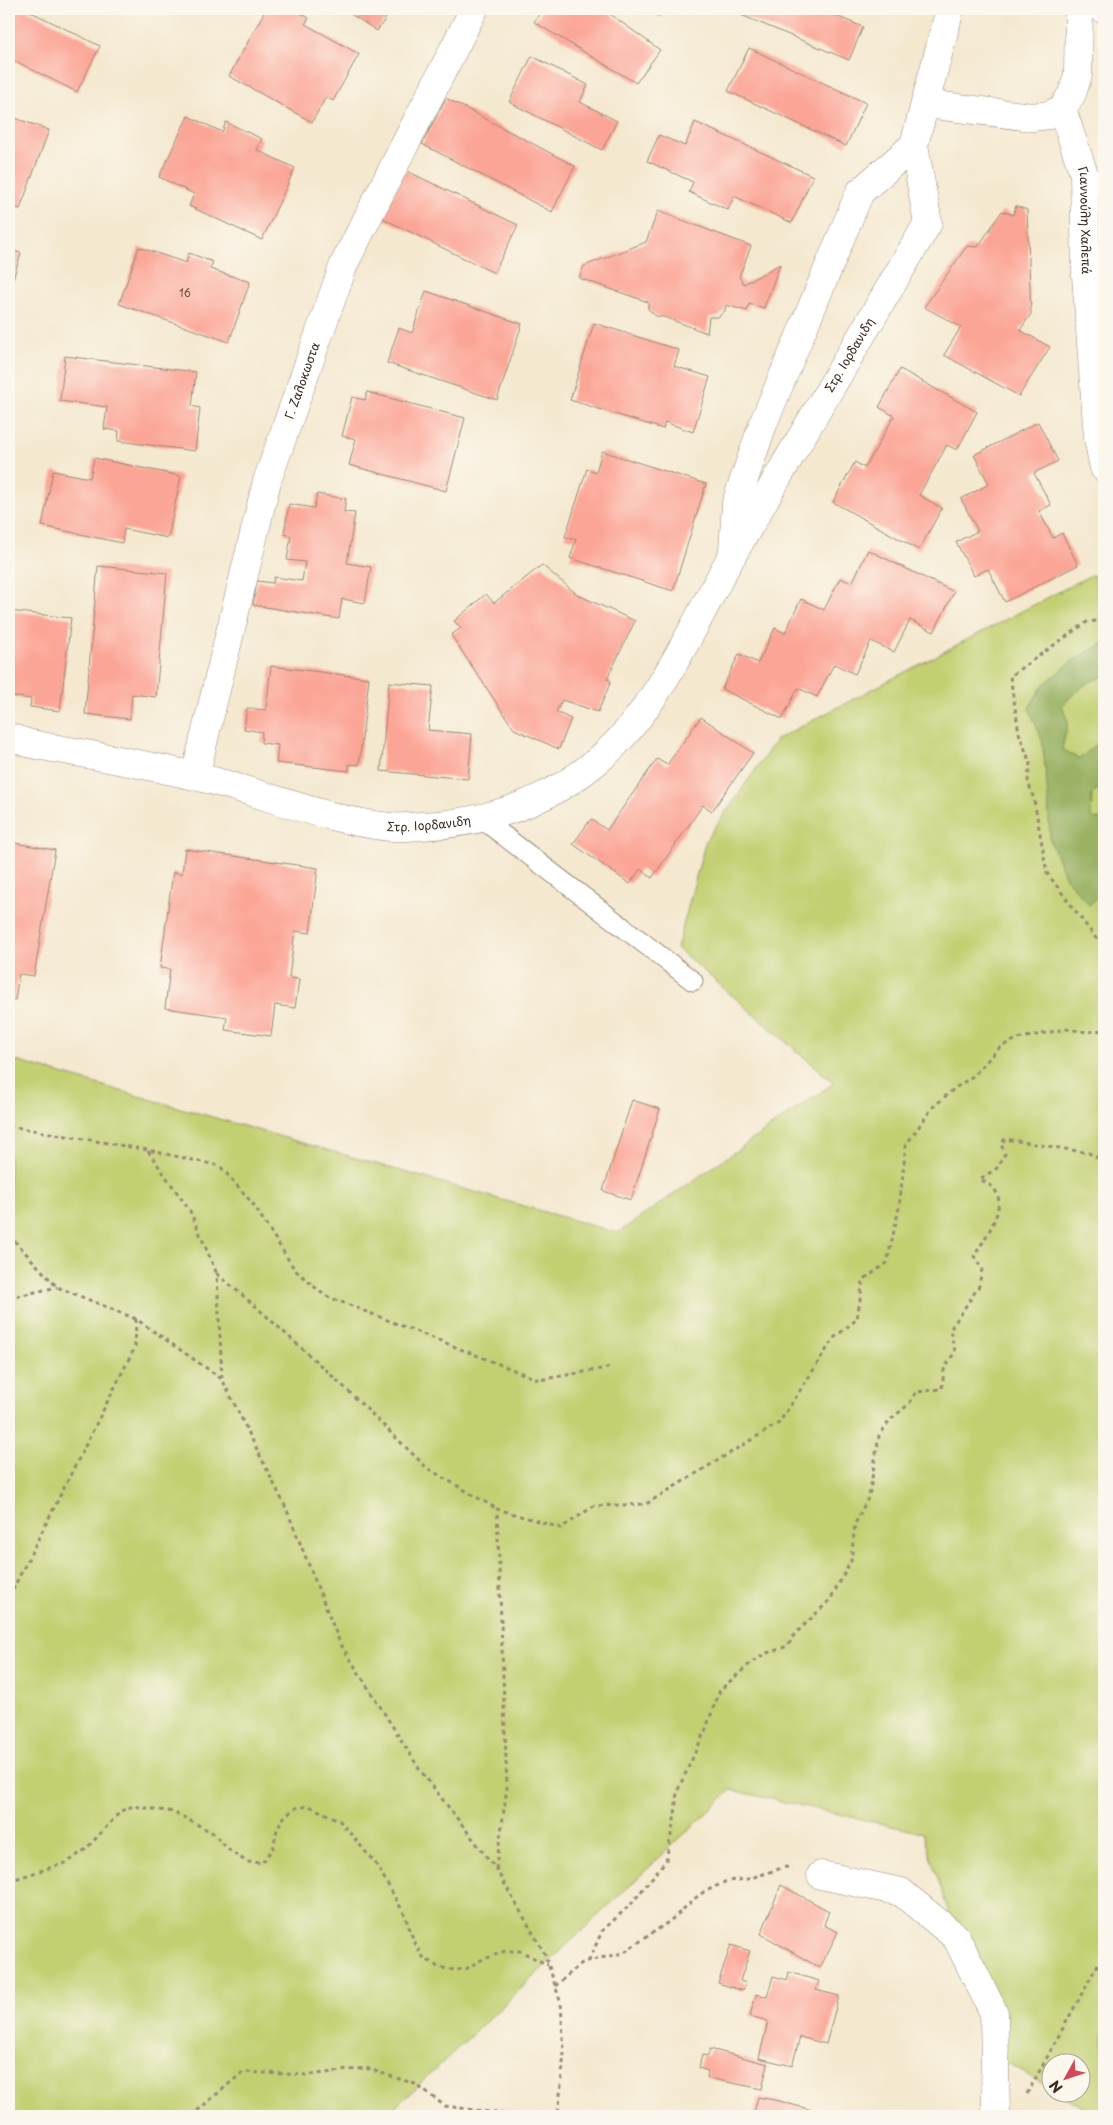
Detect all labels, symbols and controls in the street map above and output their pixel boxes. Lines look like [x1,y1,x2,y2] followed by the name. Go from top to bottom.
[1074,164,1096,275] street label: Γιαννούλη Χαλεπά
[179,285,191,300] house number: 16
[820,314,878,395] street label: Στρ. Ιορδανιδη
[280,339,324,421] street label: Γ. Ζαλοκωστα
[386,810,472,835] street label: Στρ. Ιορδανιδη
[1040,2052,1090,2102] north arrow
[1044,2076,1067,2098] text: N

